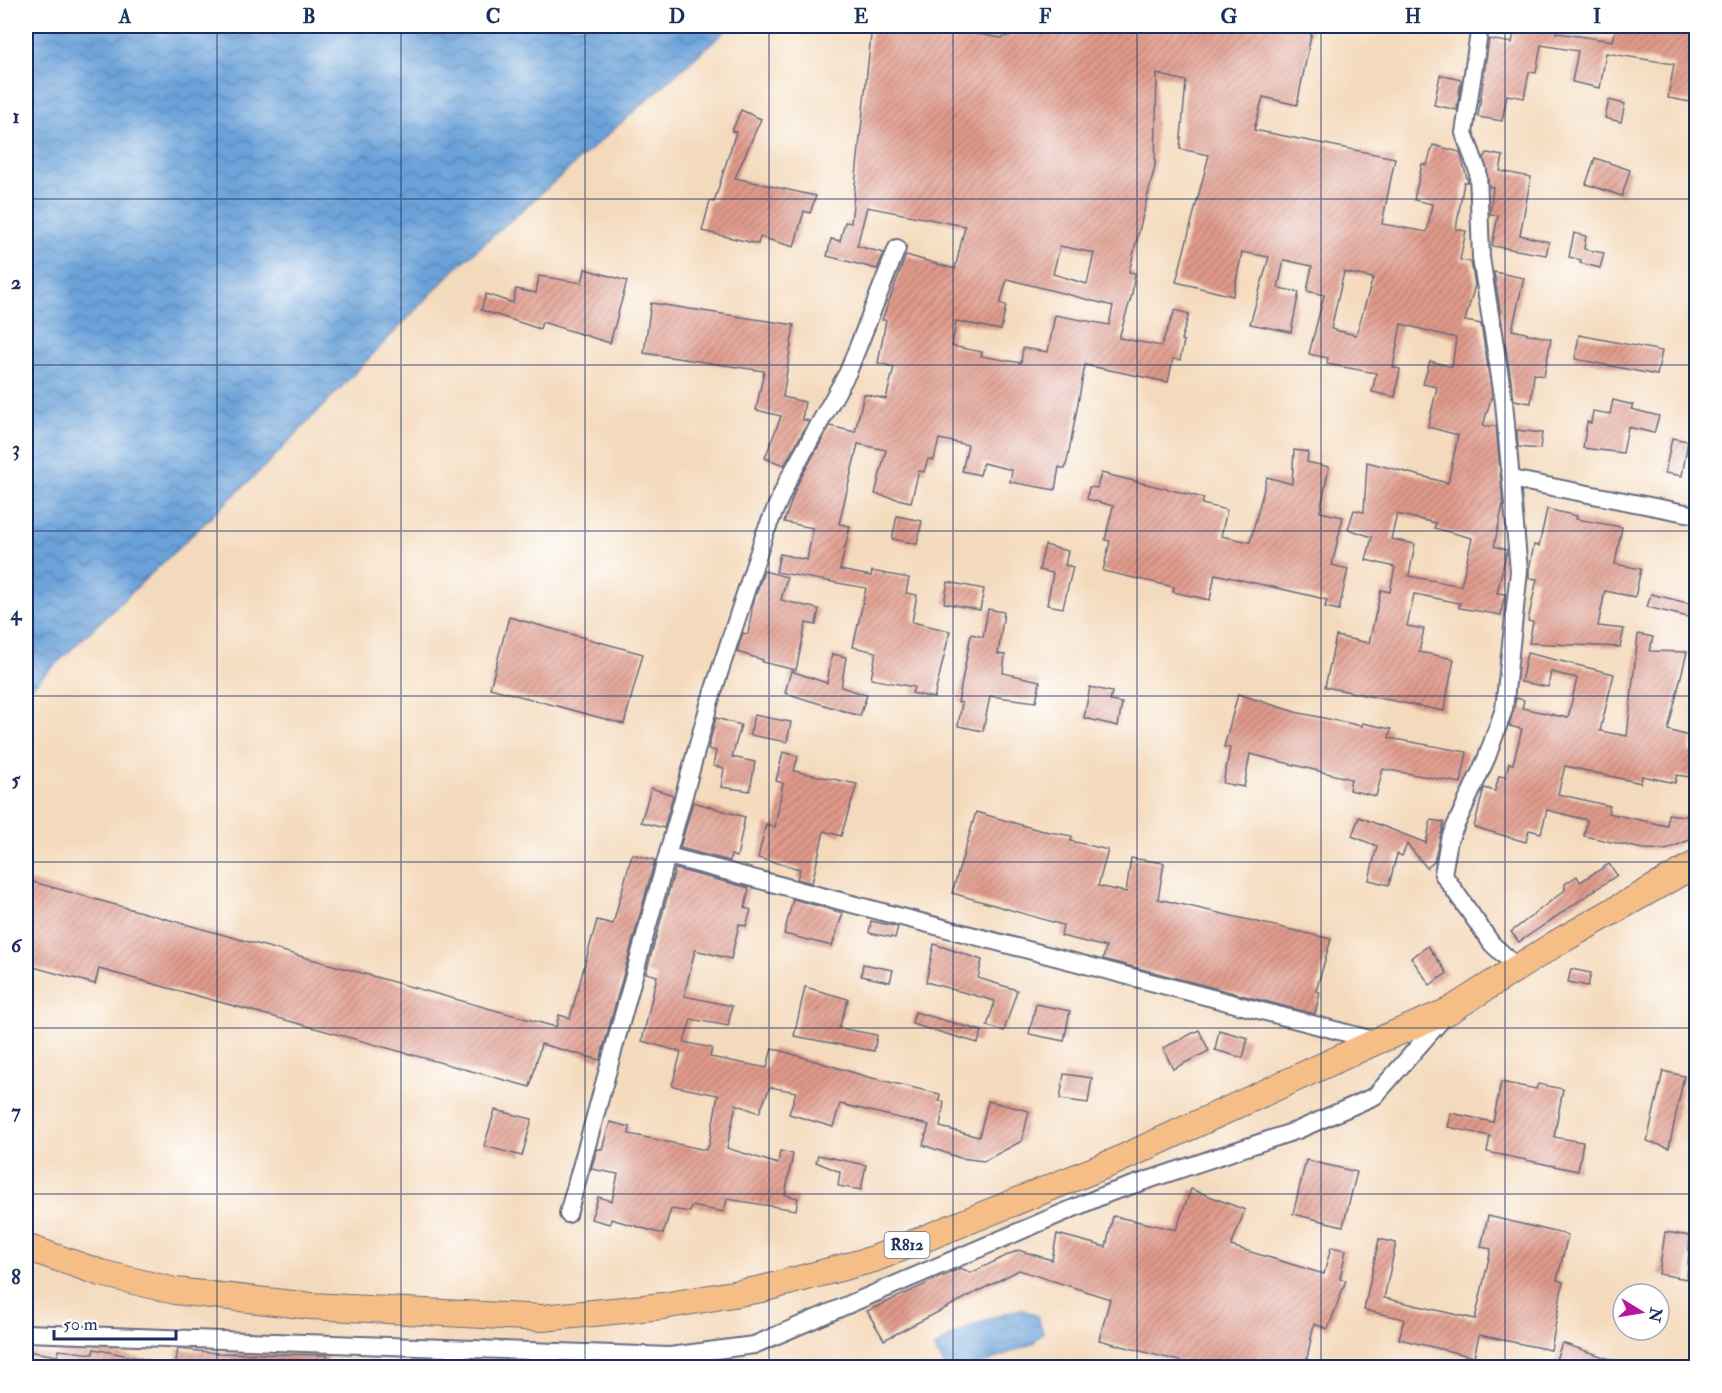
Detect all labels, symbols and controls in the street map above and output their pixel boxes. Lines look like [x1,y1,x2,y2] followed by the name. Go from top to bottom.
[118,4,132,29] text: A
[302,4,316,29] text: B
[486,4,500,29] text: C
[669,4,685,29] text: D
[854,4,869,29] text: E
[1039,4,1052,29] text: F
[1221,4,1238,29] text: G
[1405,4,1421,29] text: H
[1593,4,1601,29] text: I
[12,104,20,129] text: 1
[11,270,21,295] text: 2
[12,436,20,461] text: 3
[10,601,23,626] text: 4
[12,767,22,792] text: 5
[11,933,23,958] text: 6
[11,1099,21,1124] text: 7
[884,1232,930,1258] road number: R812
[11,1265,21,1290] text: 8
[1611,1282,1671,1342] north arrow
[54,1303,176,1341] scale bar
[1643,1305,1666,1324] text: N
[63,1313,98,1336] text: 50 m

